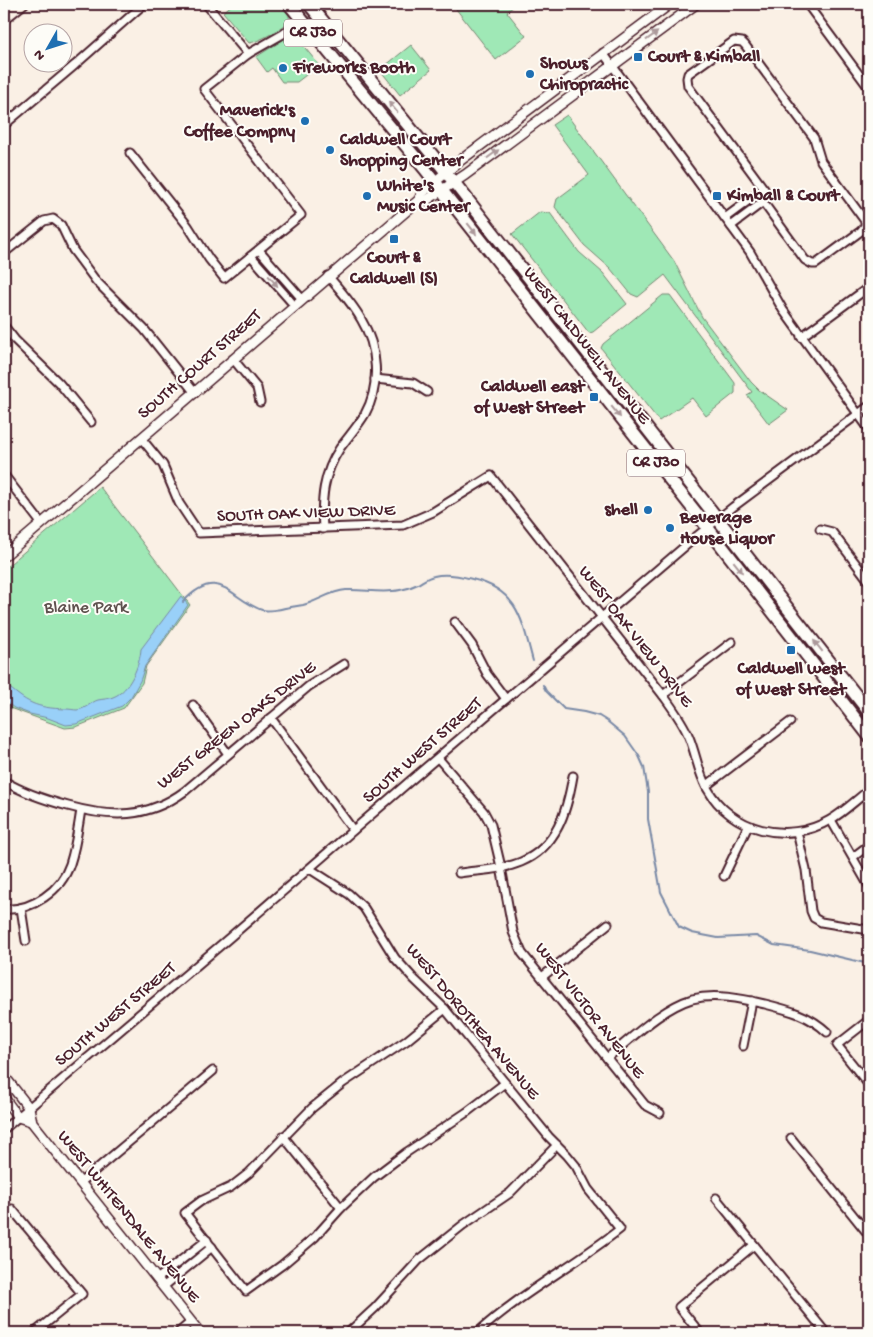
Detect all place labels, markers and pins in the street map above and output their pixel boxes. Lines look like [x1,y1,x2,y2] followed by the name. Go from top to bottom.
[647,47,760,68] place label: Court & Kimball
[632,51,644,63] marker: Court & Kimball
[539,54,629,96] place label: Shows Chiropractic
[292,58,416,79] place label: Fireworks Booth
[277,62,289,74] marker: Fireworks Booth
[524,68,536,80] marker: Shows Chiropractic
[183,101,296,143] place label: Maverick's Coffee Compny
[299,115,311,127] marker: Maverick's Coffee Compny
[339,130,465,172] place label: Caldwell Court Shopping Center
[324,144,336,156] marker: Caldwell Court Shopping Center
[376,176,472,218] place label: White's Music Center
[726,186,841,207] place label: Kimball & Court
[361,190,373,202] marker: White's Music Center
[711,190,723,202] marker: Kimball & Court
[388,233,400,245] marker: Court & Caldwell (S)
[349,248,438,290] place label: Court & Caldwell (S)
[473,377,586,419] place label: Caldwell east of West Street
[588,391,600,403] marker: Caldwell east of West Street
[604,500,638,521] place label: shell
[642,504,654,516] marker: shell
[679,508,776,550] place label: Beverage House Liquor
[664,522,676,534] marker: Beverage House Liquor
[785,644,797,656] marker: Caldwell west of West Street
[735,659,848,701] place label: Caldwell west of West Street

